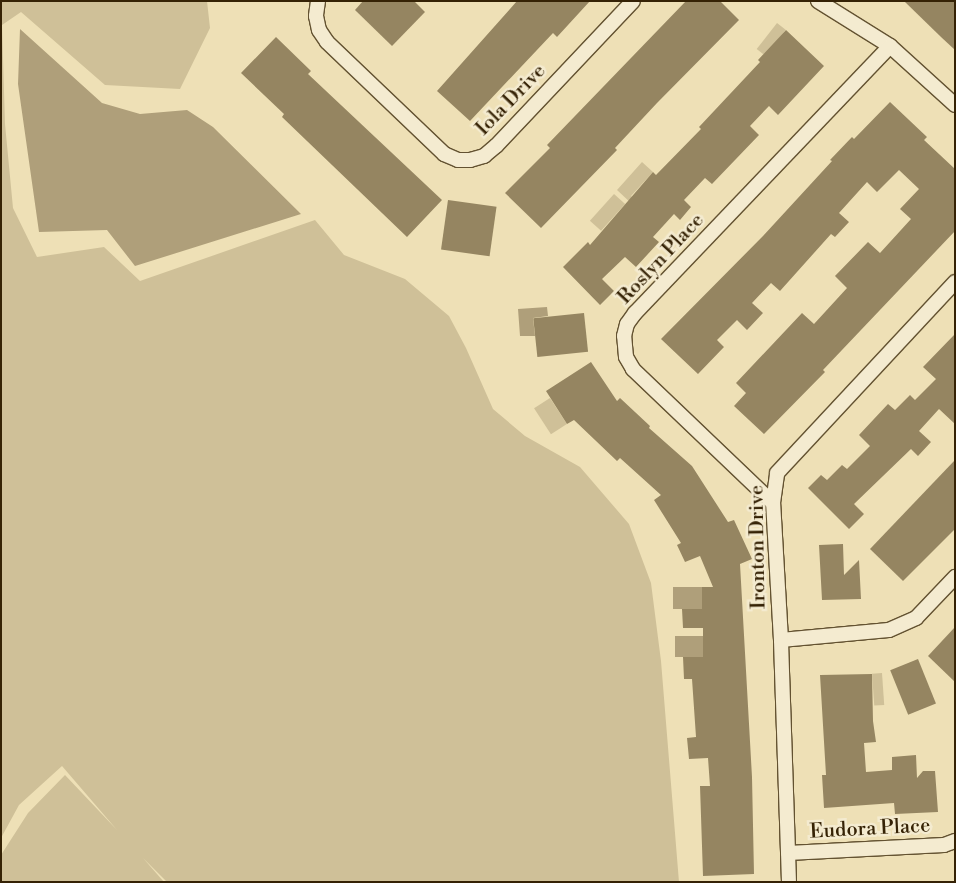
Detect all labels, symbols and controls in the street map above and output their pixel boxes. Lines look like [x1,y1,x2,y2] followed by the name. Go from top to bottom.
[471,59,551,141] street label: Iola Drive
[613,209,709,309] street label: Roslyn Place
[745,485,771,609] street label: Ironton Drive
[809,814,931,844] street label: Eudora Place

